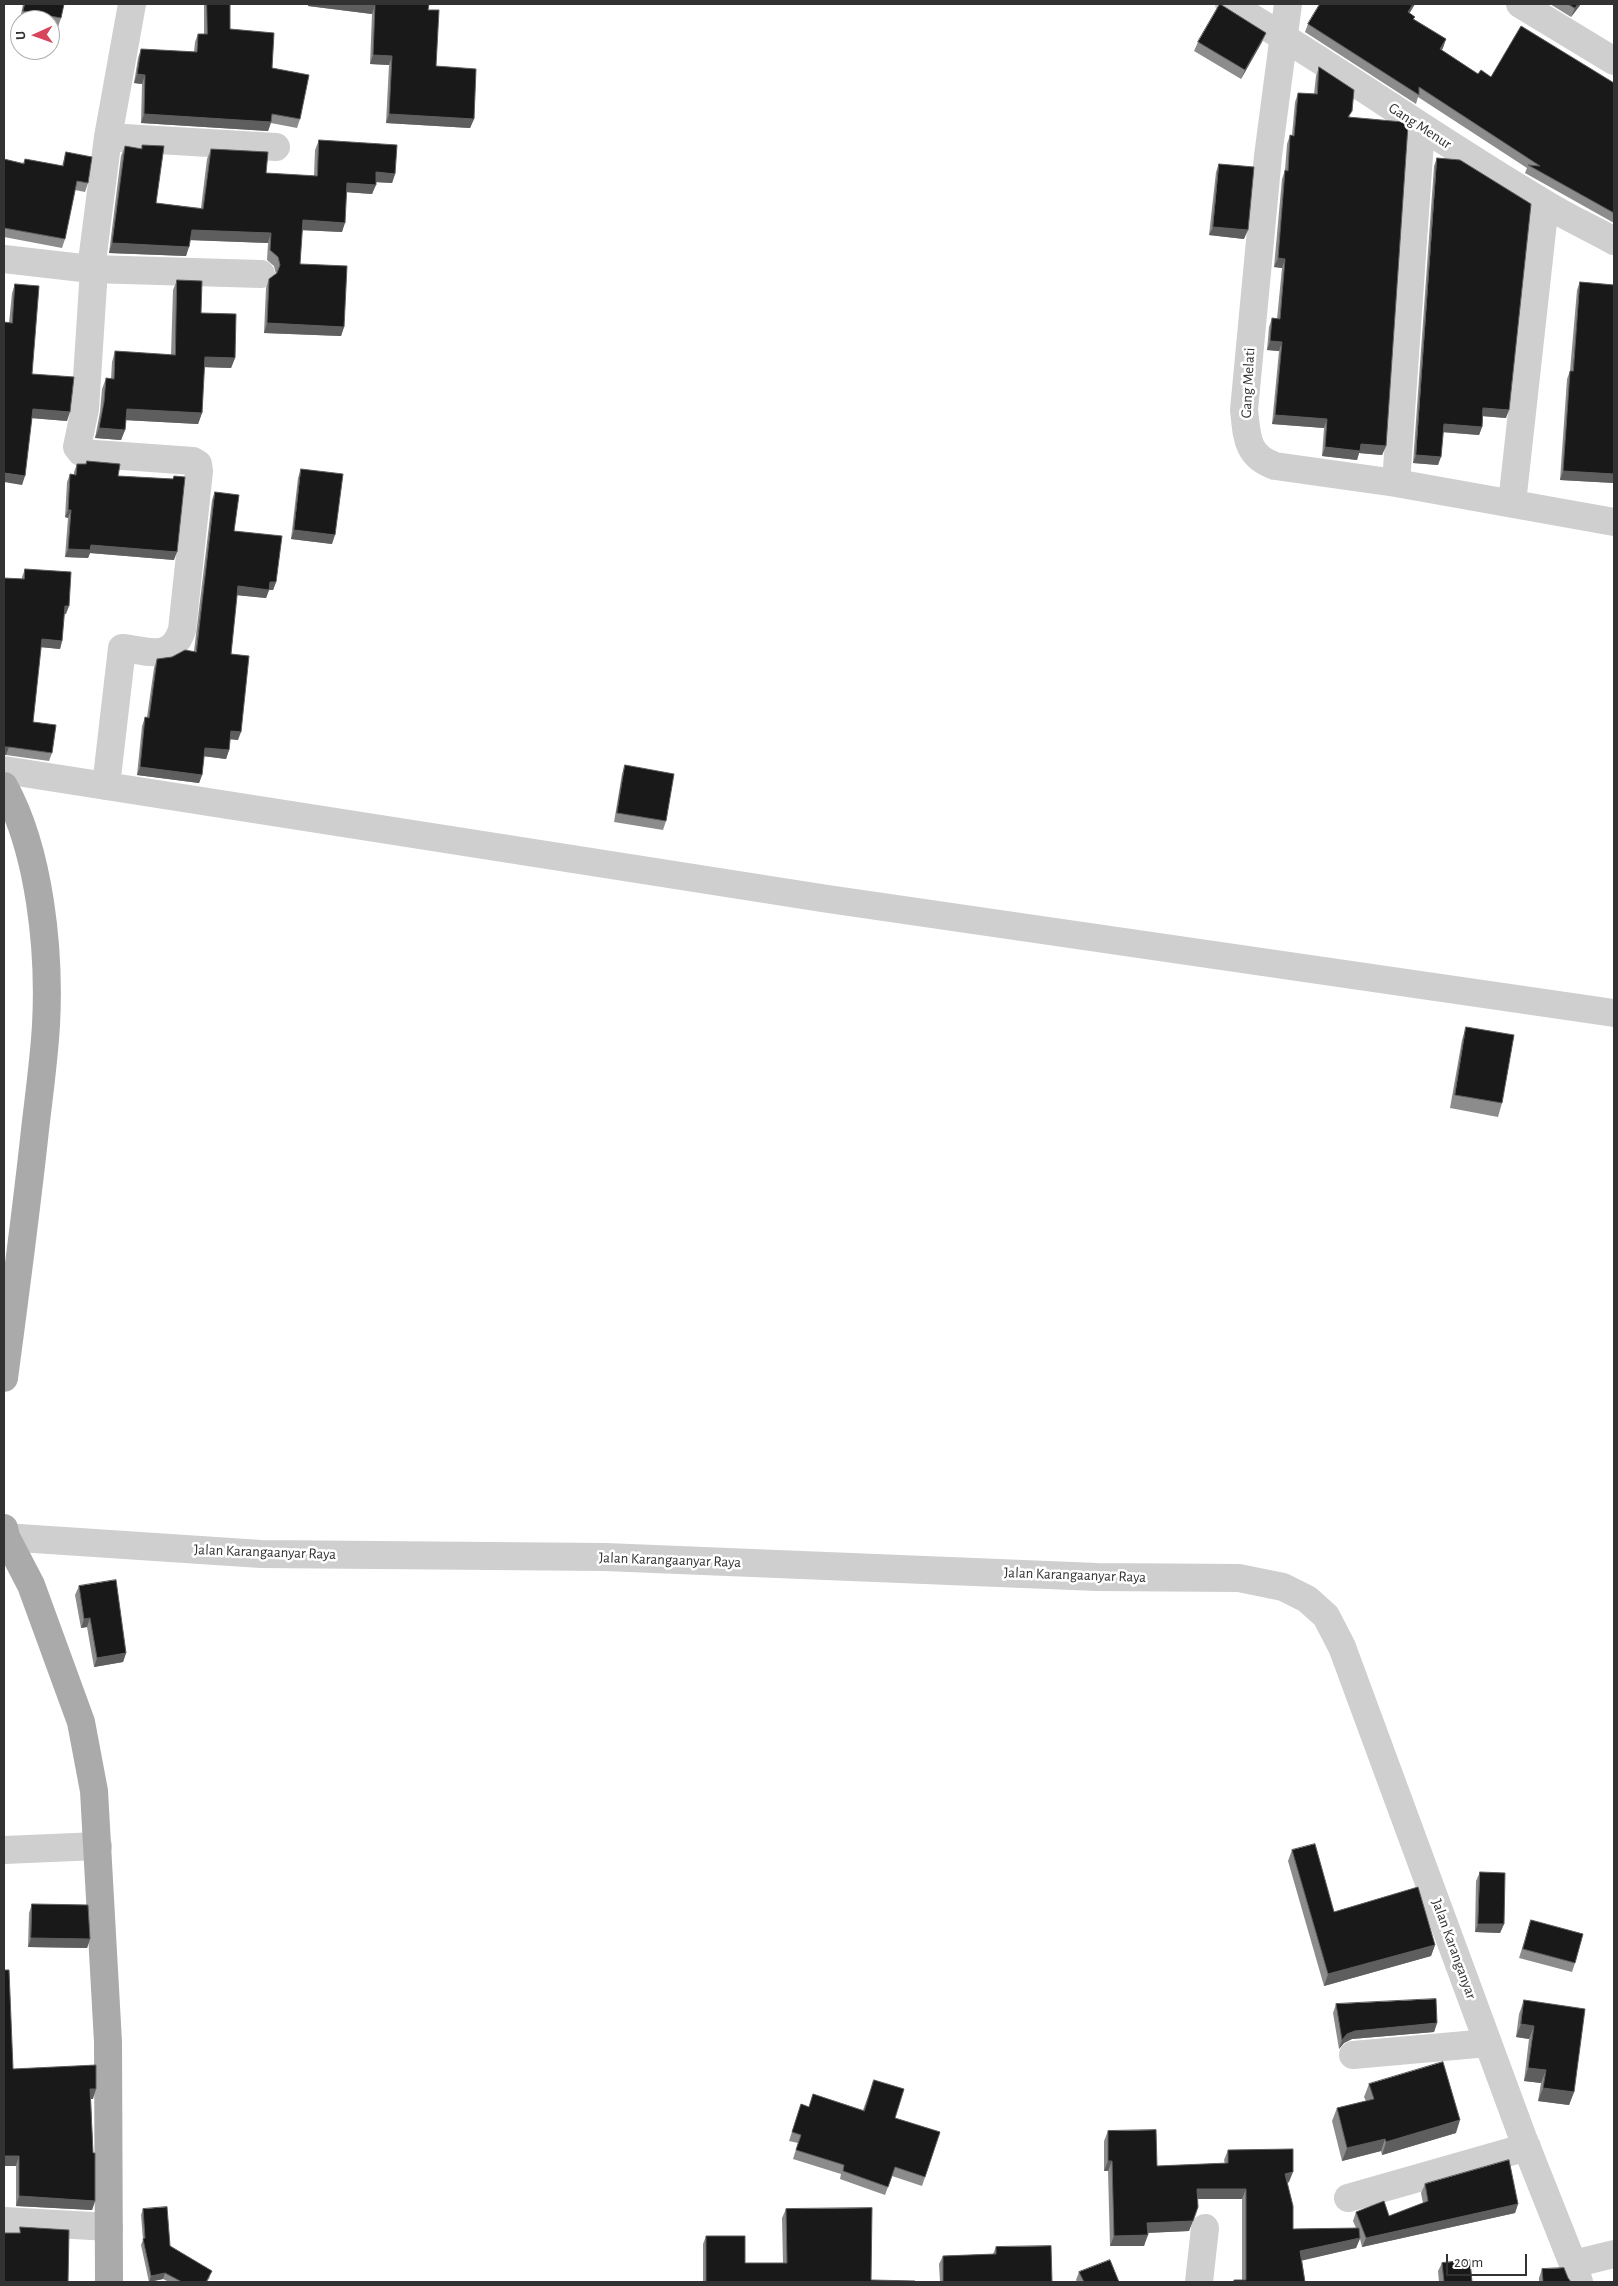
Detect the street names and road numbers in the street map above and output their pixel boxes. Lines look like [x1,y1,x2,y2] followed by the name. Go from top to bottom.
[1385,99,1455,153] street label: Gang Menur
[1237,347,1259,419] street label: Gang Melati
[194,1541,336,1563] street label: Jalan Karangaanyar Raya
[599,1549,741,1571] street label: Jalan Karangaanyar Raya
[1004,1564,1146,1586] street label: Jalan Karangaanyar Raya
[1428,1897,1480,2001] street label: Jalan Karanganyar

